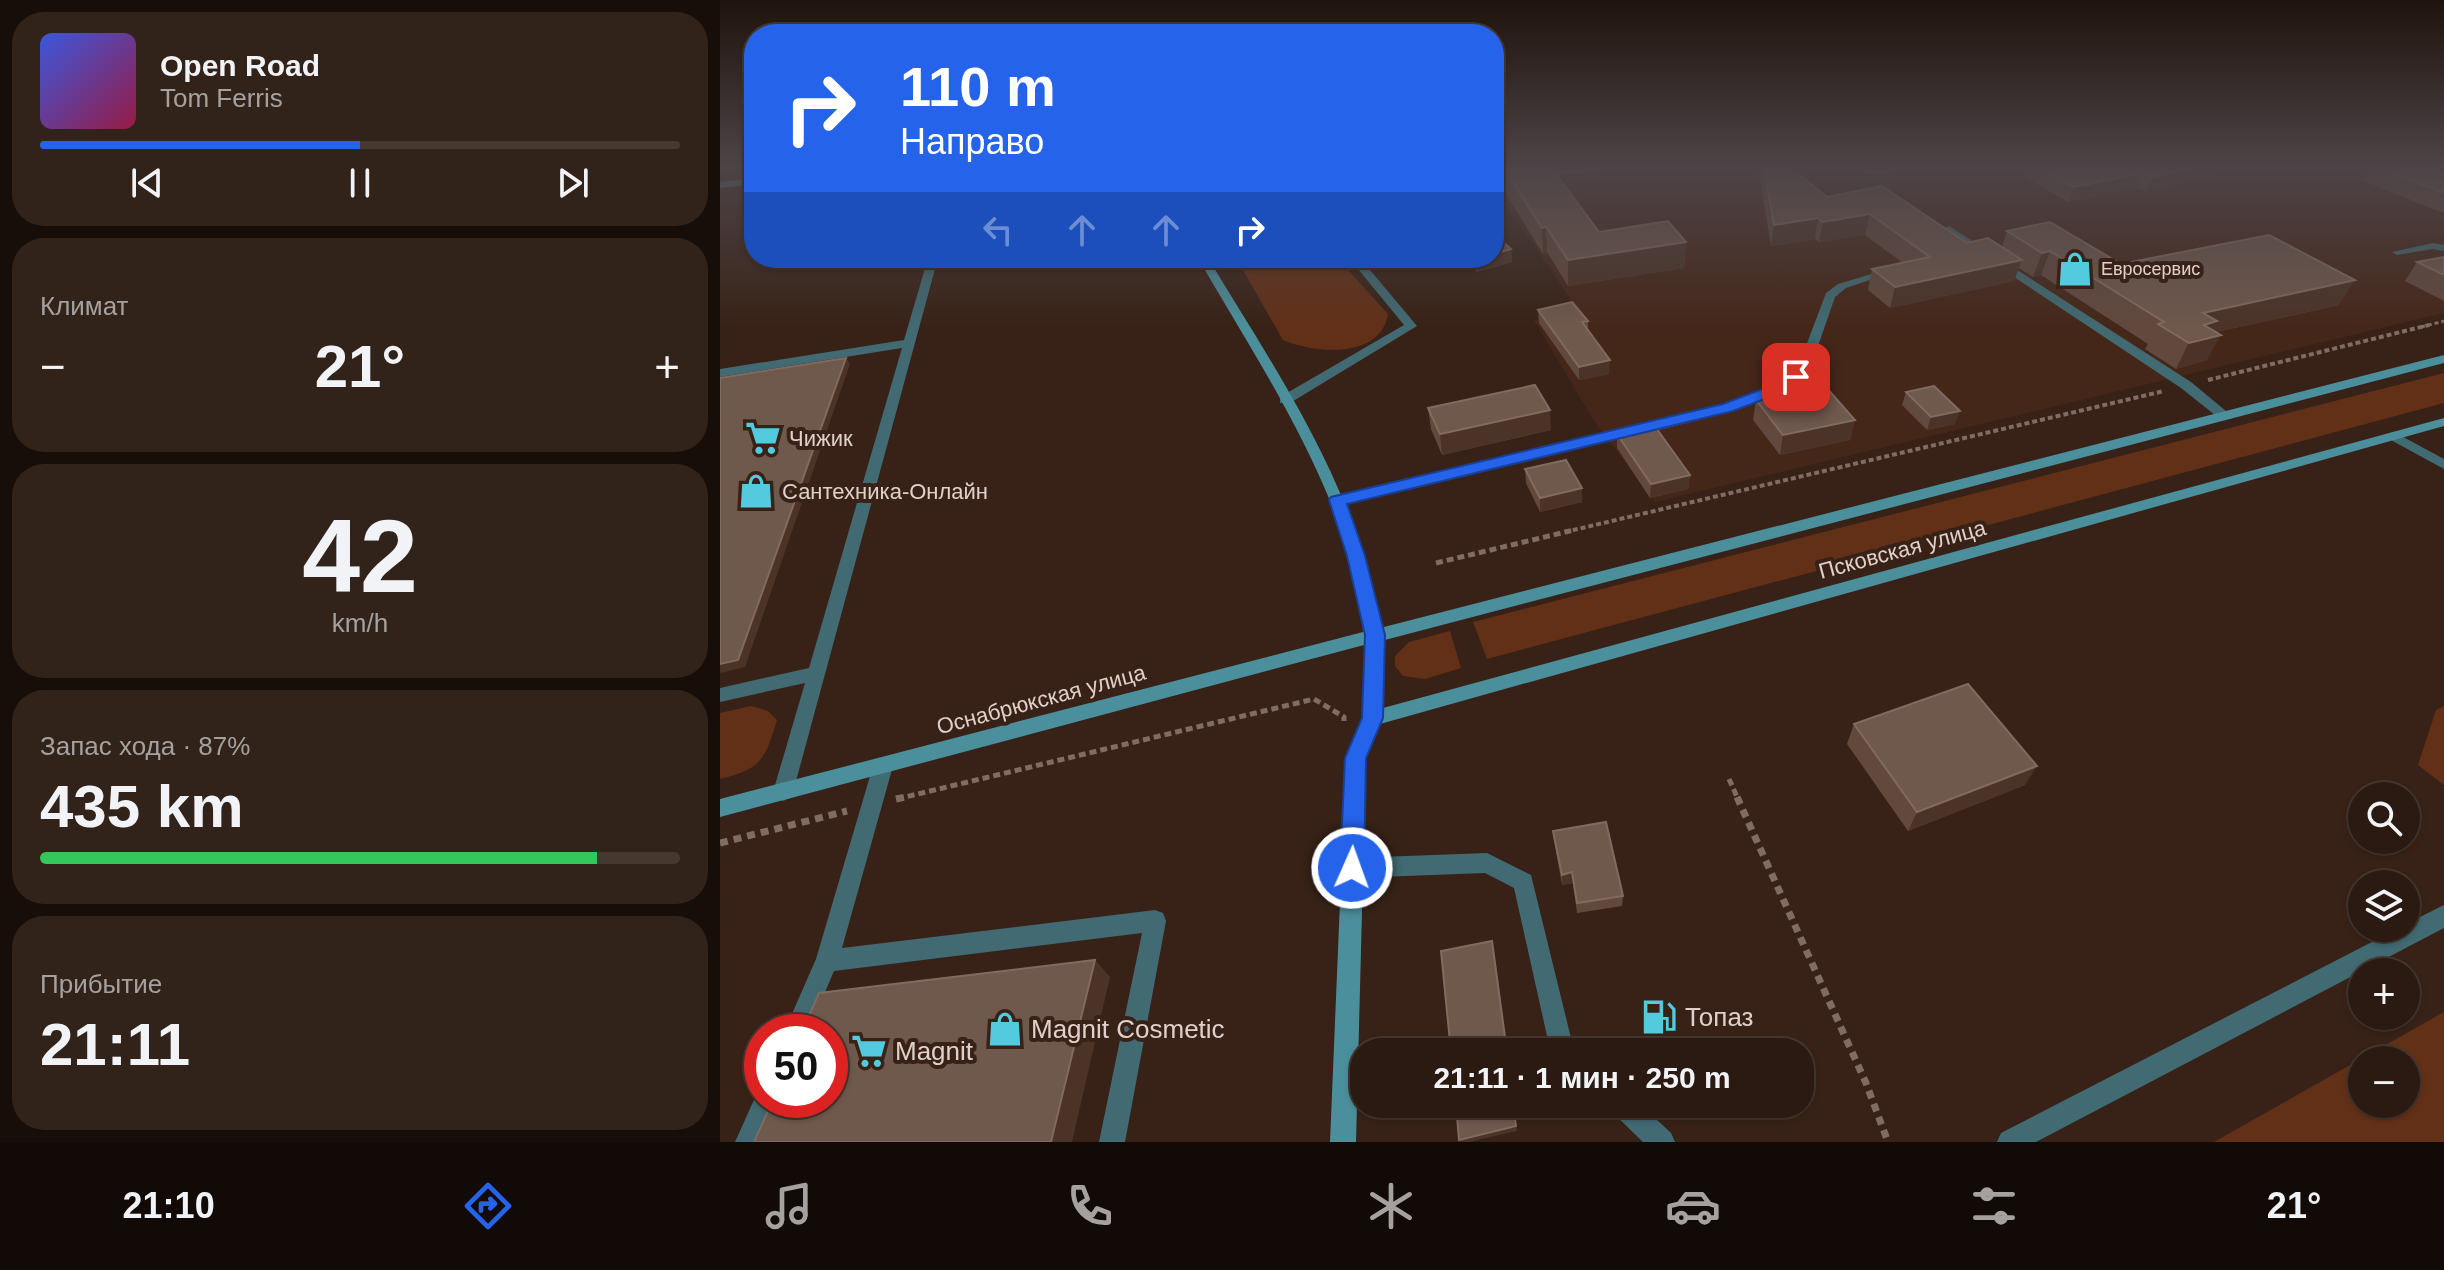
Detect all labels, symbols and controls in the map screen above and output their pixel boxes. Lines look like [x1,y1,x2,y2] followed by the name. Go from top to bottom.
[160,49,320,82] text: Open Road
[900,55,1056,118] text: 110 m
[768,56,872,160] icon: right
[160,83,283,113] text: Tom Ferris
[900,121,1044,162] text: Направо
[125,161,169,205] icon: previous
[338,161,382,205] icon: pause
[551,161,595,205] icon: next
[976,208,1020,252] icon: left
[1060,208,1104,252] icon: ahead
[1144,208,1188,252] icon: ahead
[1228,208,1272,252] icon: right
[2056,250,2094,288] shop icon: Евросервис
[2101,259,2200,279] place label: Евросервис
[40,291,129,321] text: Климат
[315,333,405,400] text: 21°
[40,342,66,391] text: −
[654,342,680,391] text: +
[1762,343,1830,411] pin
[1774,355,1818,399] icon: arrive
[744,419,782,457] supermarket icon: Чижик
[789,426,853,451] place label: Чижик
[737,472,775,510] shop icon: Сантехника-Онлайн
[782,479,988,504] place label: Сантехника-Онлайн
[302,498,418,614] text: 42
[1816,515,1989,584] street label: Псковская улица
[332,608,388,638] text: km/h
[934,659,1149,739] street label: Оснабрюкская улица
[40,731,250,761] text: Запас хода · 87%
[40,773,244,840] text: 435 km
[2348,782,2420,1118] map controls
[2348,782,2420,854] button: search
[1310,826,1394,910] position arrow
[2348,870,2420,942] button: layers
[2348,958,2420,1030] button: +
[40,969,162,999] text: Прибытие
[1640,998,1678,1036] fuel station icon: Топаз
[1685,1002,1753,1032] place label: Топаз
[986,1010,1024,1048] shop icon: Magnit Cosmetic
[40,1011,190,1078] text: 21:11
[744,1014,848,1118] speed limit sign: 50
[1031,1014,1225,1044] place label: Magnit Cosmetic
[850,1032,888,1070] supermarket icon: Magnit
[895,1036,974,1066] place label: Magnit
[2348,1046,2420,1118] button: −
[1433,1061,1731,1094] text: 21:11 · 1 мин · 250 m
[460,1178,516,1234] icon: directions
[761,1178,817,1234] icon: music
[1062,1178,1118,1234] icon: phone
[1363,1178,1419,1234] icon: climate
[1665,1178,1721,1234] icon: car
[1966,1178,2022,1234] icon: filters
[123,1185,215,1226] text: 21:10
[2267,1185,2321,1226] text: 21°

